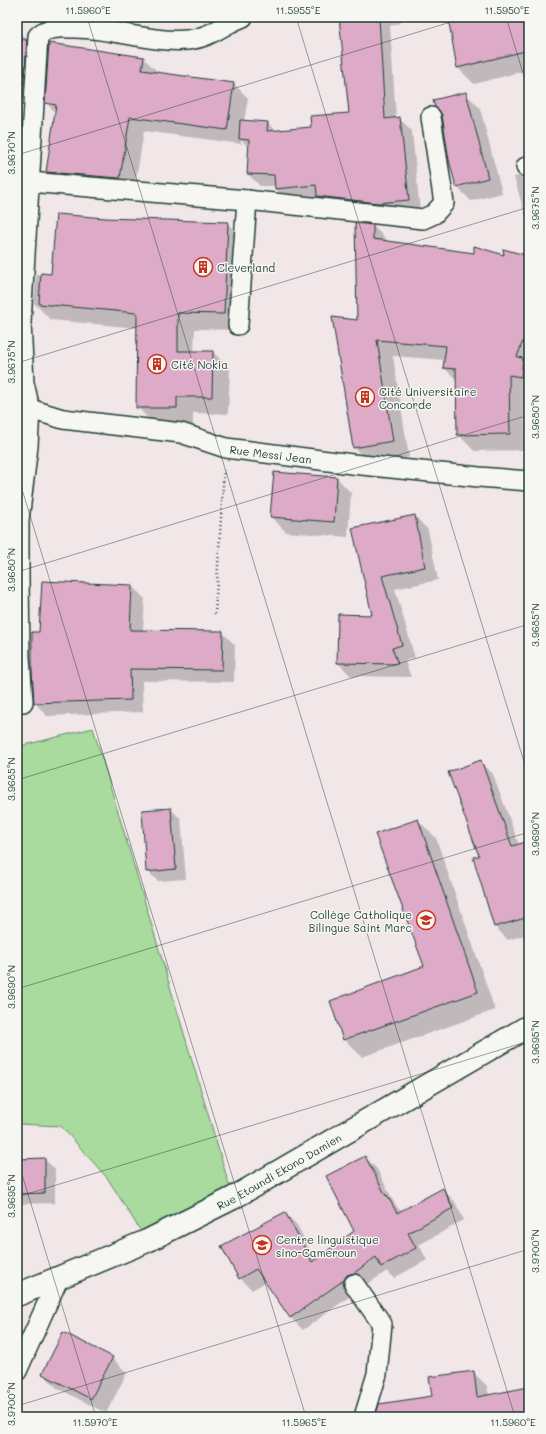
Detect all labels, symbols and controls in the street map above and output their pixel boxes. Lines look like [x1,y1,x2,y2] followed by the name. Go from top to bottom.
[65,3,111,17] text: 11.5960°E
[276,3,321,17] text: 11.5955°E
[484,3,530,17] text: 11.5950°E
[4,131,18,175] text: 3.9670°N
[528,186,542,230] text: 3.9675°N
[192,256,214,278] building icon: Cleverland
[217,260,275,275] place label: Cleverland
[4,340,18,384] text: 3.9675°N
[146,353,168,375] building icon: Cité Nokia
[171,357,228,372] place label: Cité Nokia
[379,384,477,412] place label: Cité Universitaire Concorde
[354,386,376,408] building icon: Cité Universitaire Concorde
[528,395,542,439] text: 3.9680°N
[229,441,313,466] street label: Rue Messi Jean
[4,548,18,592] text: 3.9680°N
[528,603,542,647] text: 3.9685°N
[4,757,18,801] text: 3.9685°N
[528,812,542,856] text: 3.9690°N
[308,907,412,935] place label: Collège Catholique Bilingue Saint Marc
[415,909,437,931] school or university icon: Collège Catholique Bilingue Saint Marc
[4,965,18,1009] text: 3.9690°N
[528,1020,542,1064] text: 3.9695°N
[214,1129,344,1213] street label: Rue Etoundi Ekono Damien
[4,1174,18,1218] text: 3.9695°N
[528,1229,542,1273] text: 3.9700°N
[276,1232,379,1260] place label: Centre linguistique sino-Cameroun
[251,1234,273,1256] school or university icon: Centre linguistique sino-Cameroun
[4,1382,18,1426] text: 3.9700°N
[73,1415,118,1429] text: 11.5970°E
[281,1415,327,1429] text: 11.5965°E
[490,1415,536,1429] text: 11.5960°E

